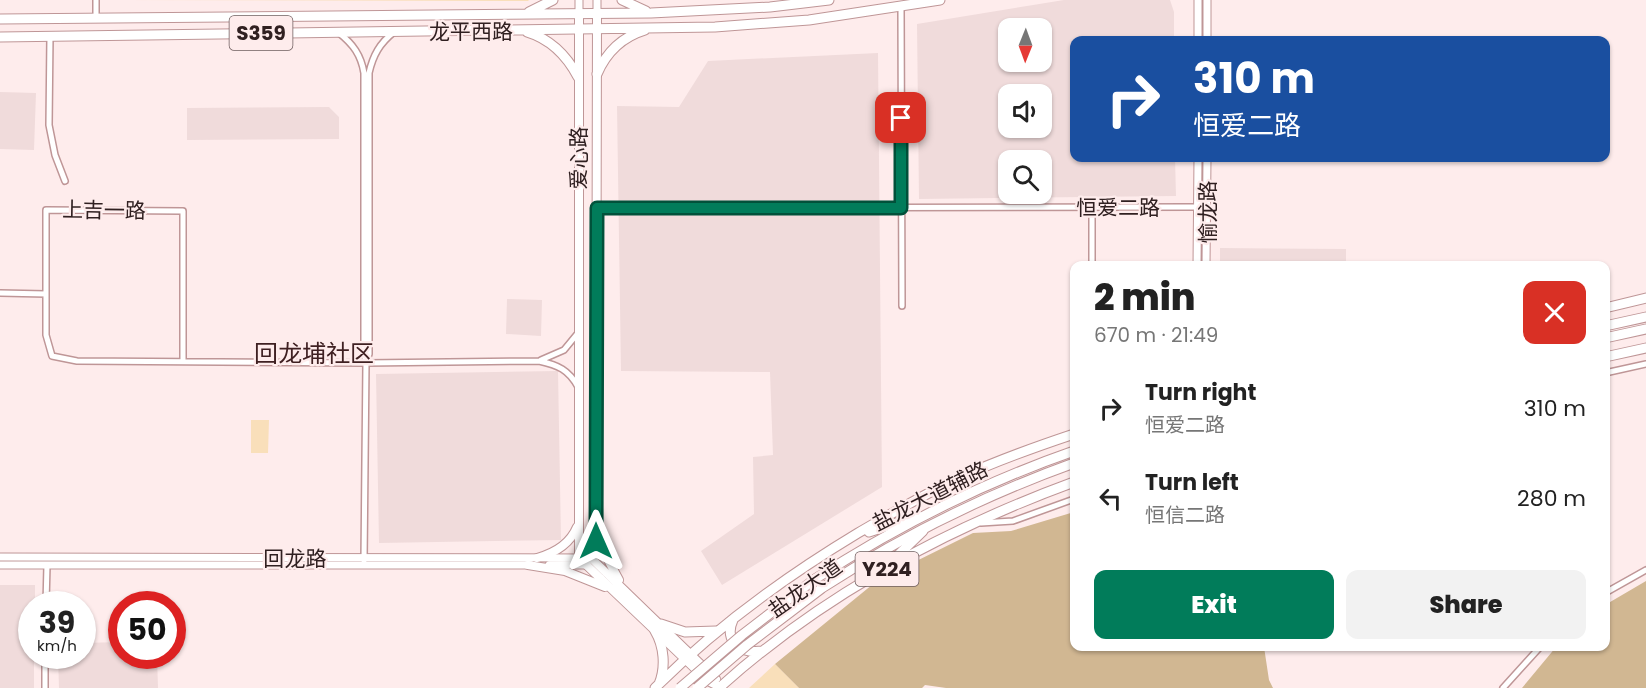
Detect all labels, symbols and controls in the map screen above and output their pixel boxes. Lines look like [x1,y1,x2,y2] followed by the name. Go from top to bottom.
[230,16,292,50] road number: S359
[429,17,513,46] street label: 龙平西路
[998,18,1052,72] north arrow
[998,18,1052,204] map controls
[1193,49,1315,108] text: 310 m
[1094,60,1172,138] icon: right
[998,84,1052,138] button: sound
[875,92,926,143] pin
[884,101,917,134] icon: arrive
[1193,107,1301,144] text: 恒爱二路
[564,127,593,190] street label: 爱心路
[998,150,1052,204] button: search
[1193,181,1222,244] street label: 愉龙路
[1076,193,1160,222] street label: 恒爱二路
[62,195,146,225] street label: 上吉一路
[1094,272,1196,323] text: 2 min
[1523,281,1586,344] button: close
[1094,321,1218,349] text: 670 m · 21:49
[254,337,374,370] district label: 回龙埔社区
[1145,377,1256,408] text: Turn right
[1094,392,1127,425] icon: right
[1524,393,1586,424] text: 310 m
[1145,411,1225,439] text: 恒爱二路
[867,454,993,538] street label: 盐龙大道辅路
[1145,467,1239,498] text: Turn left
[1094,482,1127,515] icon: left
[1517,483,1586,514] text: 280 m
[1145,501,1225,529] text: 恒信二路
[564,509,628,573] position arrow
[264,544,327,573] street label: 回龙路
[762,552,848,624] street label: 盐龙大道
[856,552,918,586] road number: Y224
[1094,570,1334,639] button: Exit
[1346,570,1586,639] button: Share
[108,591,186,669] speed limit sign: 50
[39,601,75,644] text: 39
[37,635,77,656] text: km/h

